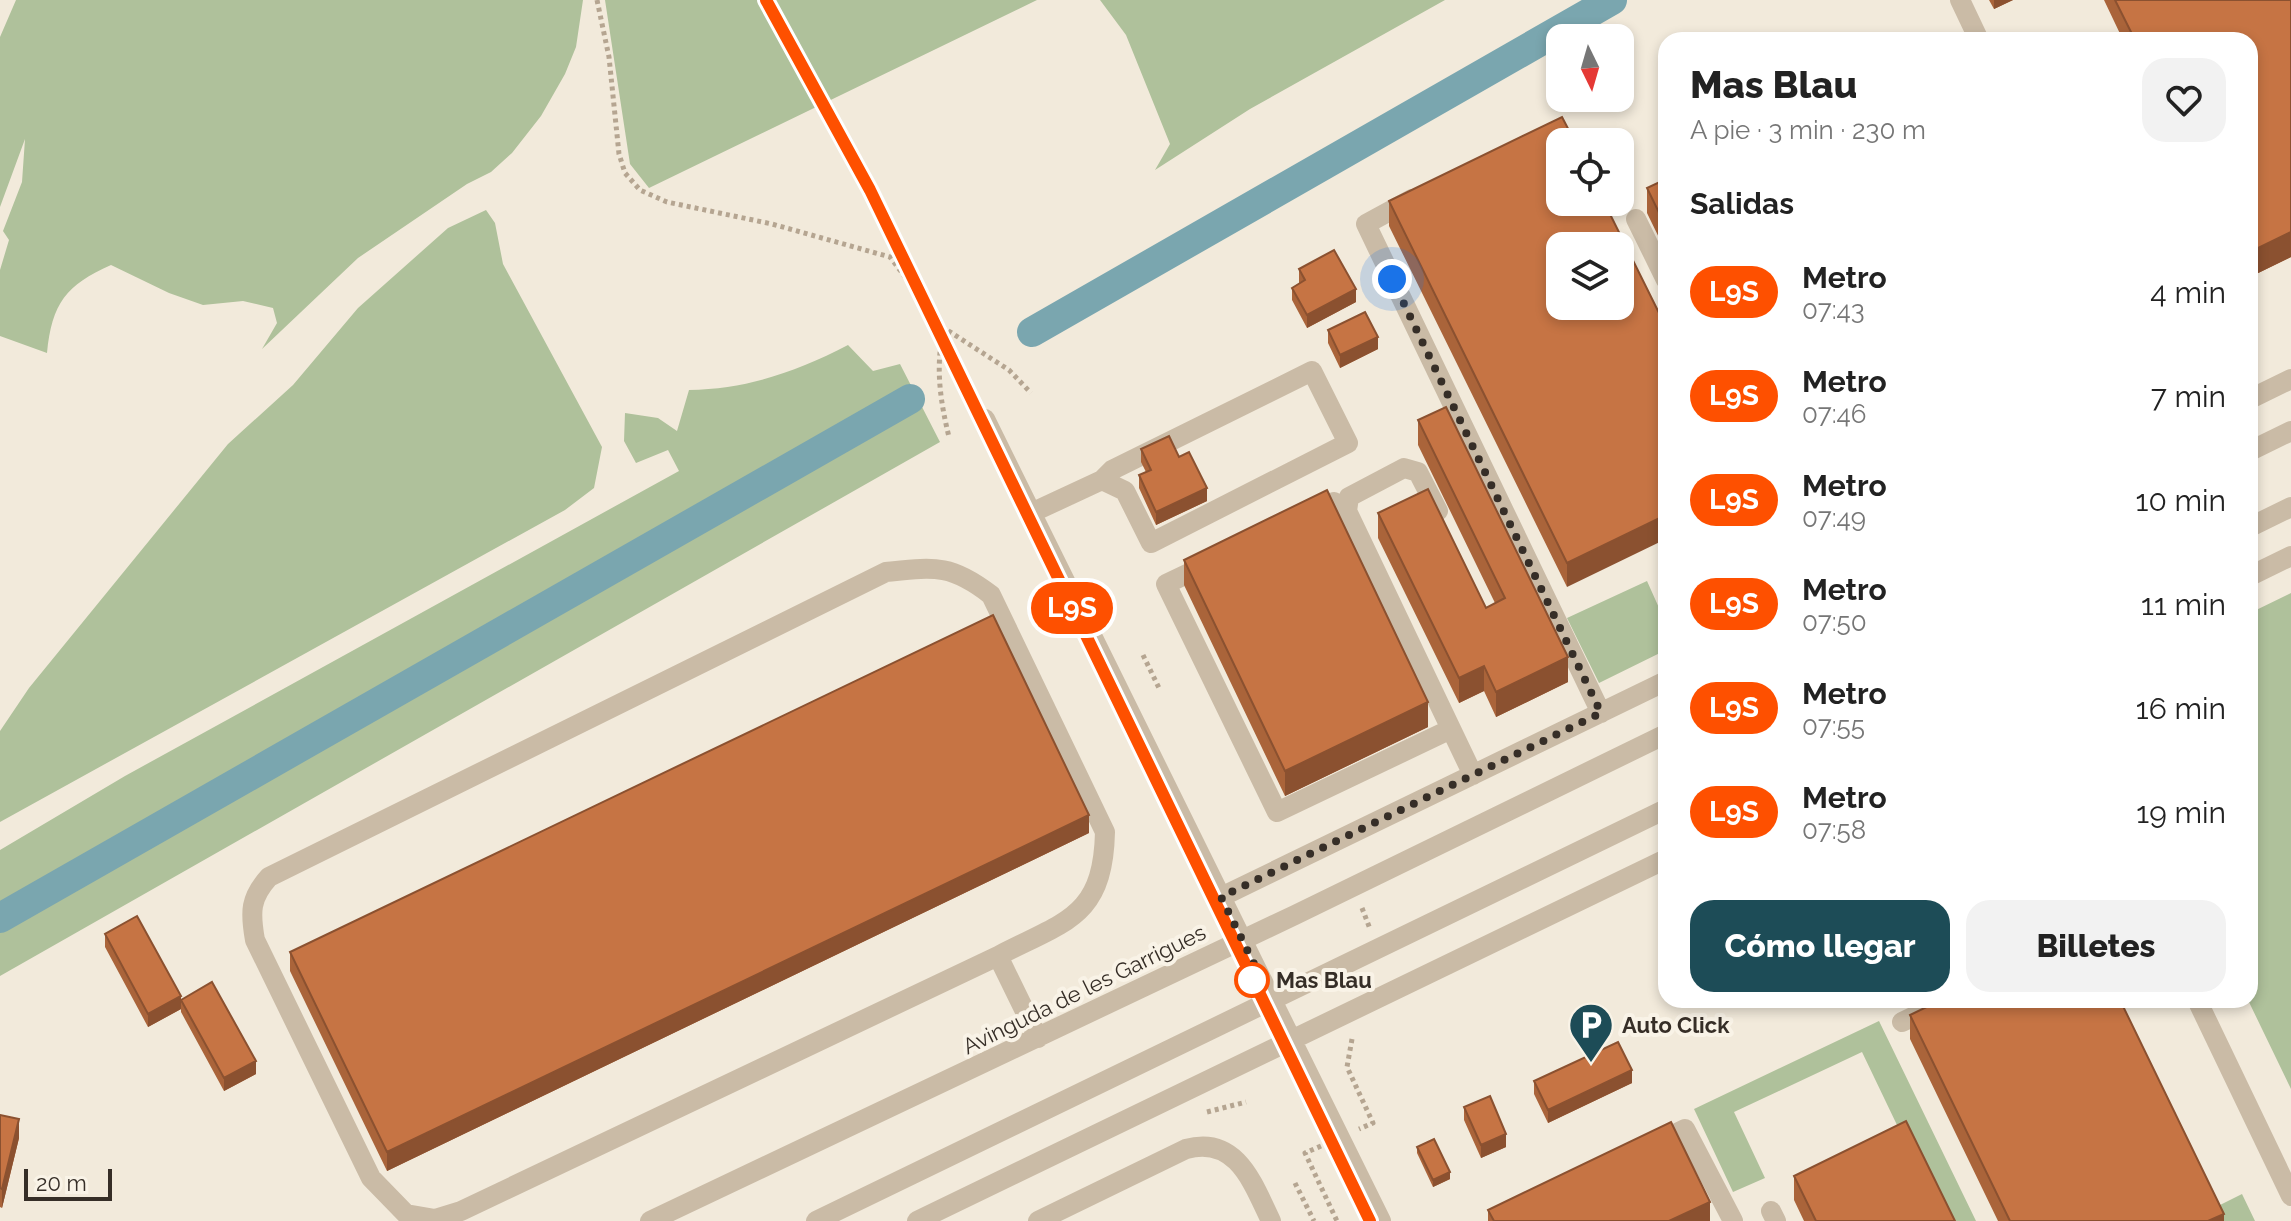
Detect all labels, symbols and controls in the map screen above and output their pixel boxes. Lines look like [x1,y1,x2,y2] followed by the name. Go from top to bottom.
[1546,24,1634,112] north arrow
[1546,24,1634,320] map controls
[2142,58,2226,142] button: heart
[1690,62,1857,107] text: Mas Blau
[1690,115,1926,145] text: A pie · 3 min · 230 m
[1546,128,1634,216] button: locate
[1690,186,1794,221] text: Salidas
[1546,232,1634,320] button: layers
[1372,259,1412,299] your location
[1802,260,1887,295] text: Metro
[1709,275,1759,308] text: L9S
[2150,275,2226,310] text: 4 min
[1802,295,1865,325] text: 07:43
[1802,364,1887,399] text: Metro
[1709,379,1759,412] text: L9S
[2151,379,2226,414] text: 7 min
[1802,399,1866,429] text: 07:46
[1802,468,1887,503] text: Metro
[1709,483,1759,516] text: L9S
[2136,483,2226,518] text: 10 min
[1802,503,1866,533] text: 07:49
[1802,572,1887,607] text: Metro
[1026,582,1118,634] line badge: L9S
[1709,587,1759,620] text: L9S
[2141,587,2226,622] text: 11 min
[1047,591,1097,624] text: L9S
[1802,607,1867,637] text: 07:50
[1802,676,1887,711] text: Metro
[1709,691,1759,724] text: L9S
[2136,691,2226,726] text: 16 min
[1802,711,1865,741] text: 07:55
[1802,780,1887,815] text: Metro
[1709,795,1759,828] text: L9S
[2136,795,2226,830] text: 19 min
[1802,815,1866,845] text: 07:58
[1690,900,1950,992] button: Cómo llegar
[1966,900,2226,992] button: Billetes
[958,919,1210,1059] street label: Avinguda de les Garrigues
[1235,963,1269,997] marker: Mas Blau
[1276,967,1372,993] place label: Mas Blau
[1567,1001,1615,1064] parking icon: Auto Click
[1622,1012,1730,1038] place label: Auto Click
[24,1165,112,1201] scale bar
[36,1170,87,1196] text: 20 m

